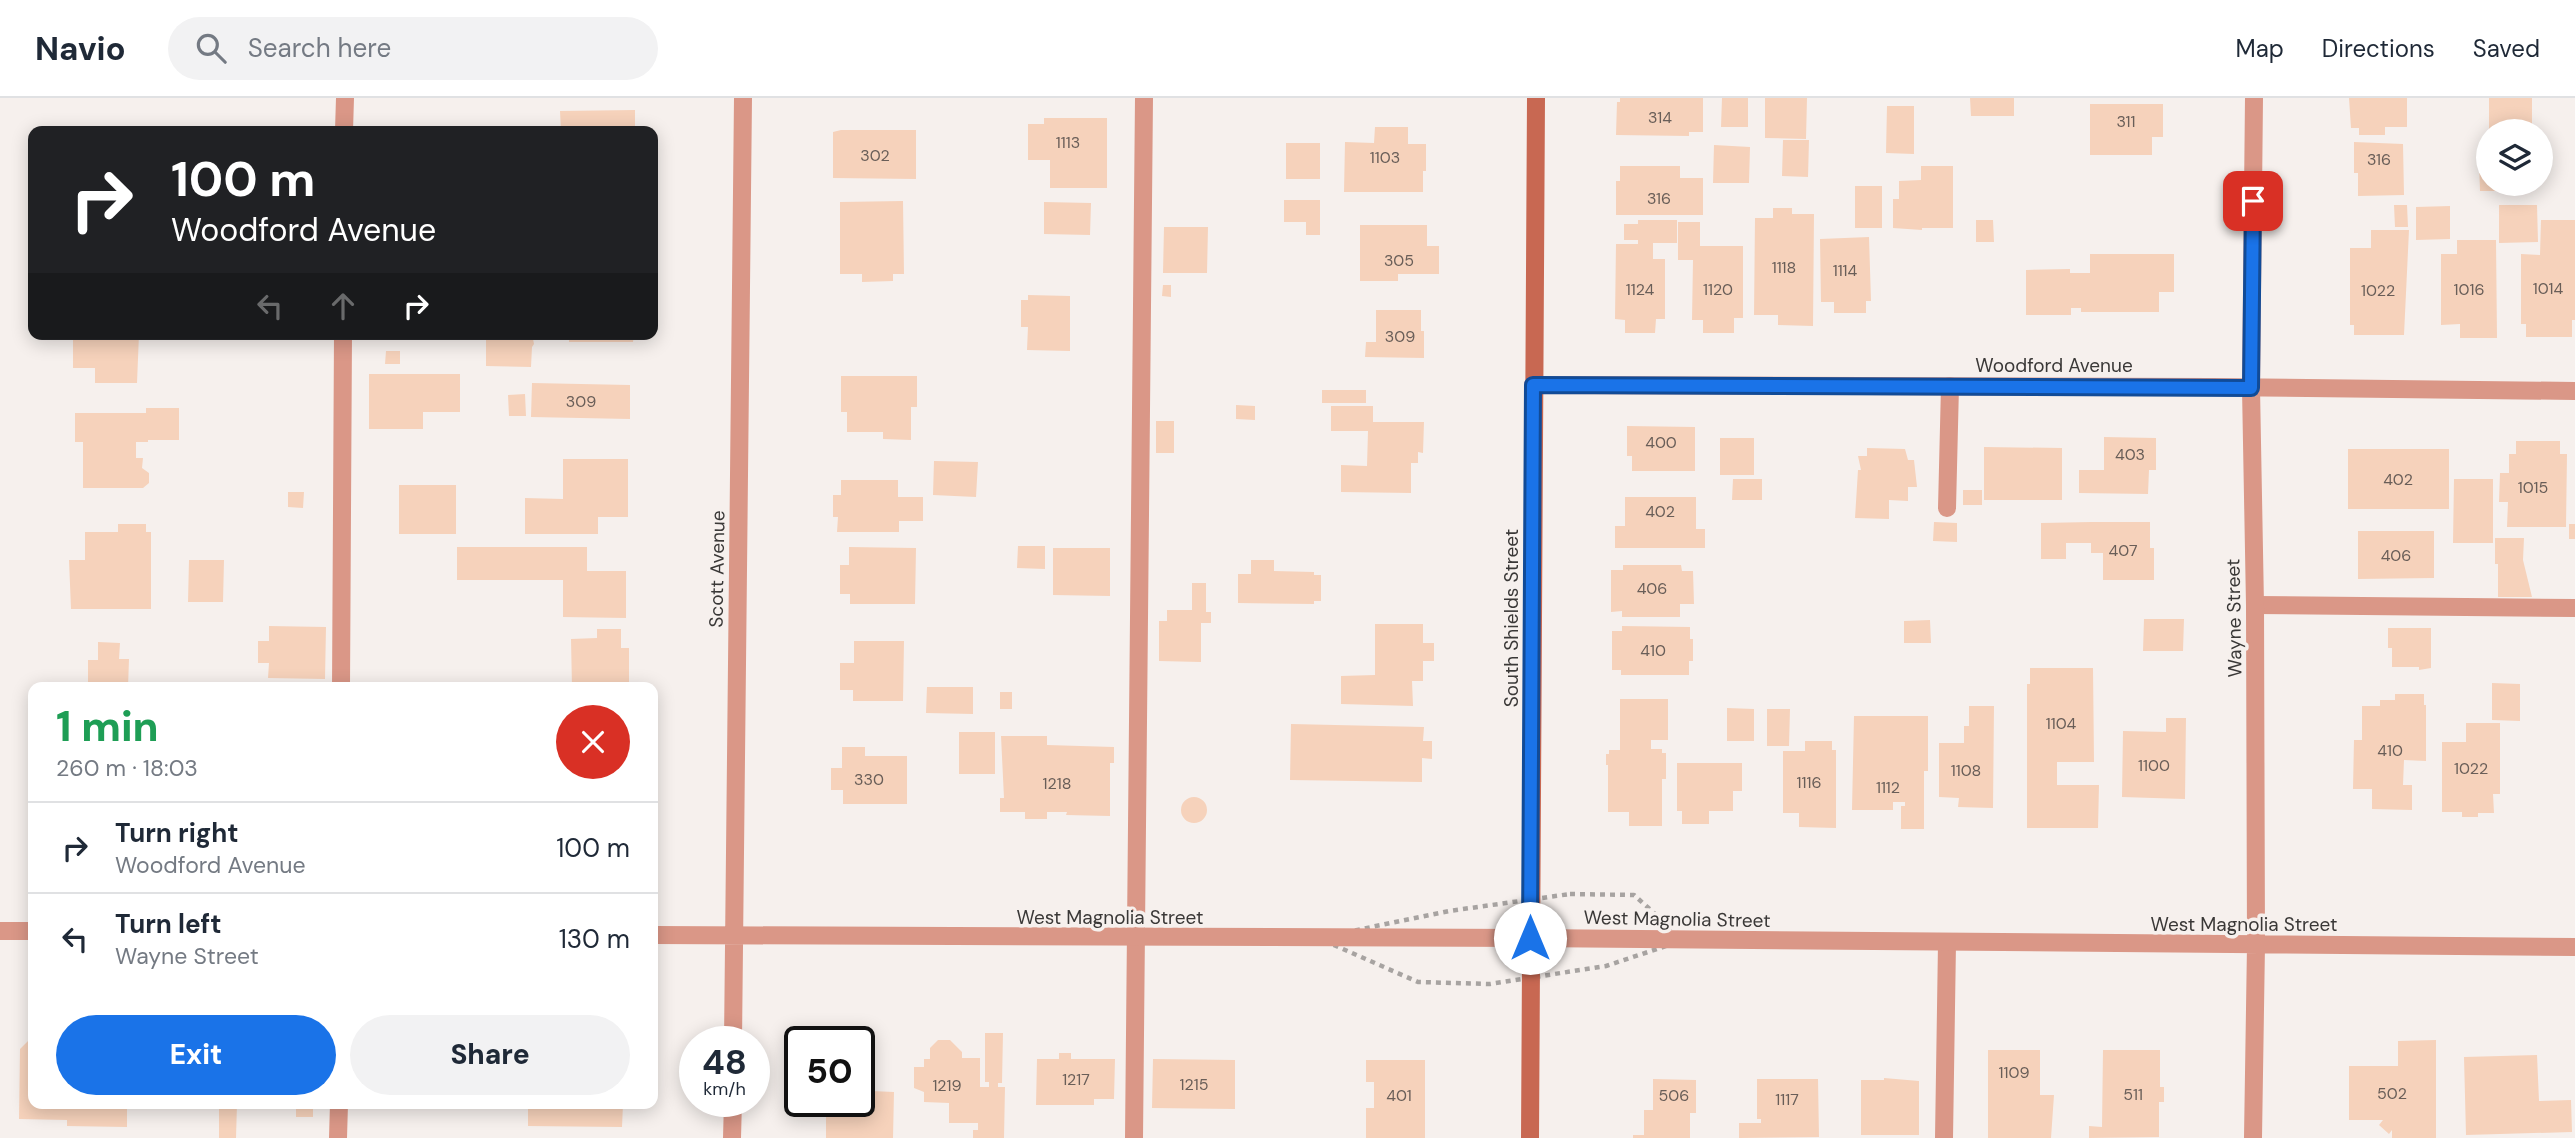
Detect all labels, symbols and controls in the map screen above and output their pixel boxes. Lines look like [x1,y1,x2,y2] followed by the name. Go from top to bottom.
[168,17,658,80] search box
[35,27,126,70] text: Navio
[192,29,230,67] icon: search
[248,31,391,65] text: Search here
[2236,33,2284,64] text: Map
[2322,33,2435,64] text: Directions
[2473,33,2540,64] text: Saved
[1648,107,1672,128] house number: 314
[2116,111,2136,132] house number: 311
[2476,119,2553,196] map controls
[2476,119,2553,196] button: layers
[1056,132,1080,153] house number: 1113
[860,145,890,166] house number: 302
[171,147,315,211] text: 100 m
[1370,147,1400,168] house number: 1103
[2367,149,2391,170] house number: 316
[56,154,147,245] icon: right
[2223,171,2283,231] pin
[2234,182,2272,220] icon: arrive
[1647,188,1671,209] house number: 316
[171,209,436,251] text: Woodford Avenue
[1384,250,1414,271] house number: 305
[1772,257,1796,278] house number: 1118
[1833,260,1858,281] house number: 1114
[2533,278,2564,299] house number: 1014
[1626,279,1655,300] house number: 1124
[1703,279,1733,300] house number: 1120
[2454,279,2484,300] house number: 1016
[2361,280,2395,301] house number: 1022
[251,287,289,325] icon: left
[324,287,362,325] icon: ahead
[397,287,435,325] icon: right
[1385,326,1415,347] house number: 309
[1975,353,2133,378] street label: Woodford Avenue
[566,391,596,412] house number: 309
[1645,432,1677,453] house number: 400
[2115,444,2145,465] house number: 403
[2383,469,2413,490] house number: 402
[2518,477,2548,498] house number: 1015
[1645,501,1675,522] house number: 402
[703,510,731,628] street label: Scott Avenue
[1499,529,1524,707] street label: South Shields Street
[2109,540,2137,561] house number: 407
[2381,545,2411,566] house number: 406
[2220,558,2248,678] street label: Wayne Street
[1637,578,1667,599] house number: 406
[1640,640,1666,661] house number: 410
[56,699,159,754] text: 1 min
[556,705,630,779] button: close
[2046,713,2077,734] house number: 1104
[2377,740,2403,761] house number: 410
[56,753,198,783] text: 260 m · 18:03
[2138,755,2170,776] house number: 1100
[2454,758,2488,779] house number: 1022
[1951,760,1981,781] house number: 1108
[854,769,884,790] house number: 330
[1796,772,1822,793] house number: 1116
[1043,773,1071,794] house number: 1218
[1876,777,1900,798] house number: 1112
[115,816,239,850] text: Turn right
[56,829,94,867] icon: right
[556,831,630,865] text: 100 m
[115,850,306,880] text: Woodford Avenue
[1493,901,1567,975] position arrow
[1017,905,1203,930] street label: West Magnolia Street
[1583,905,1771,933] street label: West Magnolia Street
[115,907,222,941] text: Turn left
[2151,912,2337,937] street label: West Magnolia Street
[56,920,94,958] icon: left
[559,922,630,956] text: 130 m
[115,941,259,971] text: Wayne Street
[56,1015,336,1095] button: Exit
[350,1015,630,1095] button: Share
[784,1026,875,1117] speed limit sign: 50
[702,1039,747,1085] text: 48
[1999,1062,2029,1083] house number: 1109
[1062,1069,1090,1090] house number: 1217
[1180,1074,1208,1095] house number: 1215
[932,1075,962,1096] house number: 1219
[703,1077,746,1101] text: km/h
[2377,1083,2407,1104] house number: 502
[2123,1084,2143,1105] house number: 511
[1386,1085,1412,1106] house number: 401
[1659,1085,1689,1106] house number: 506
[1775,1089,1799,1110] house number: 1117

